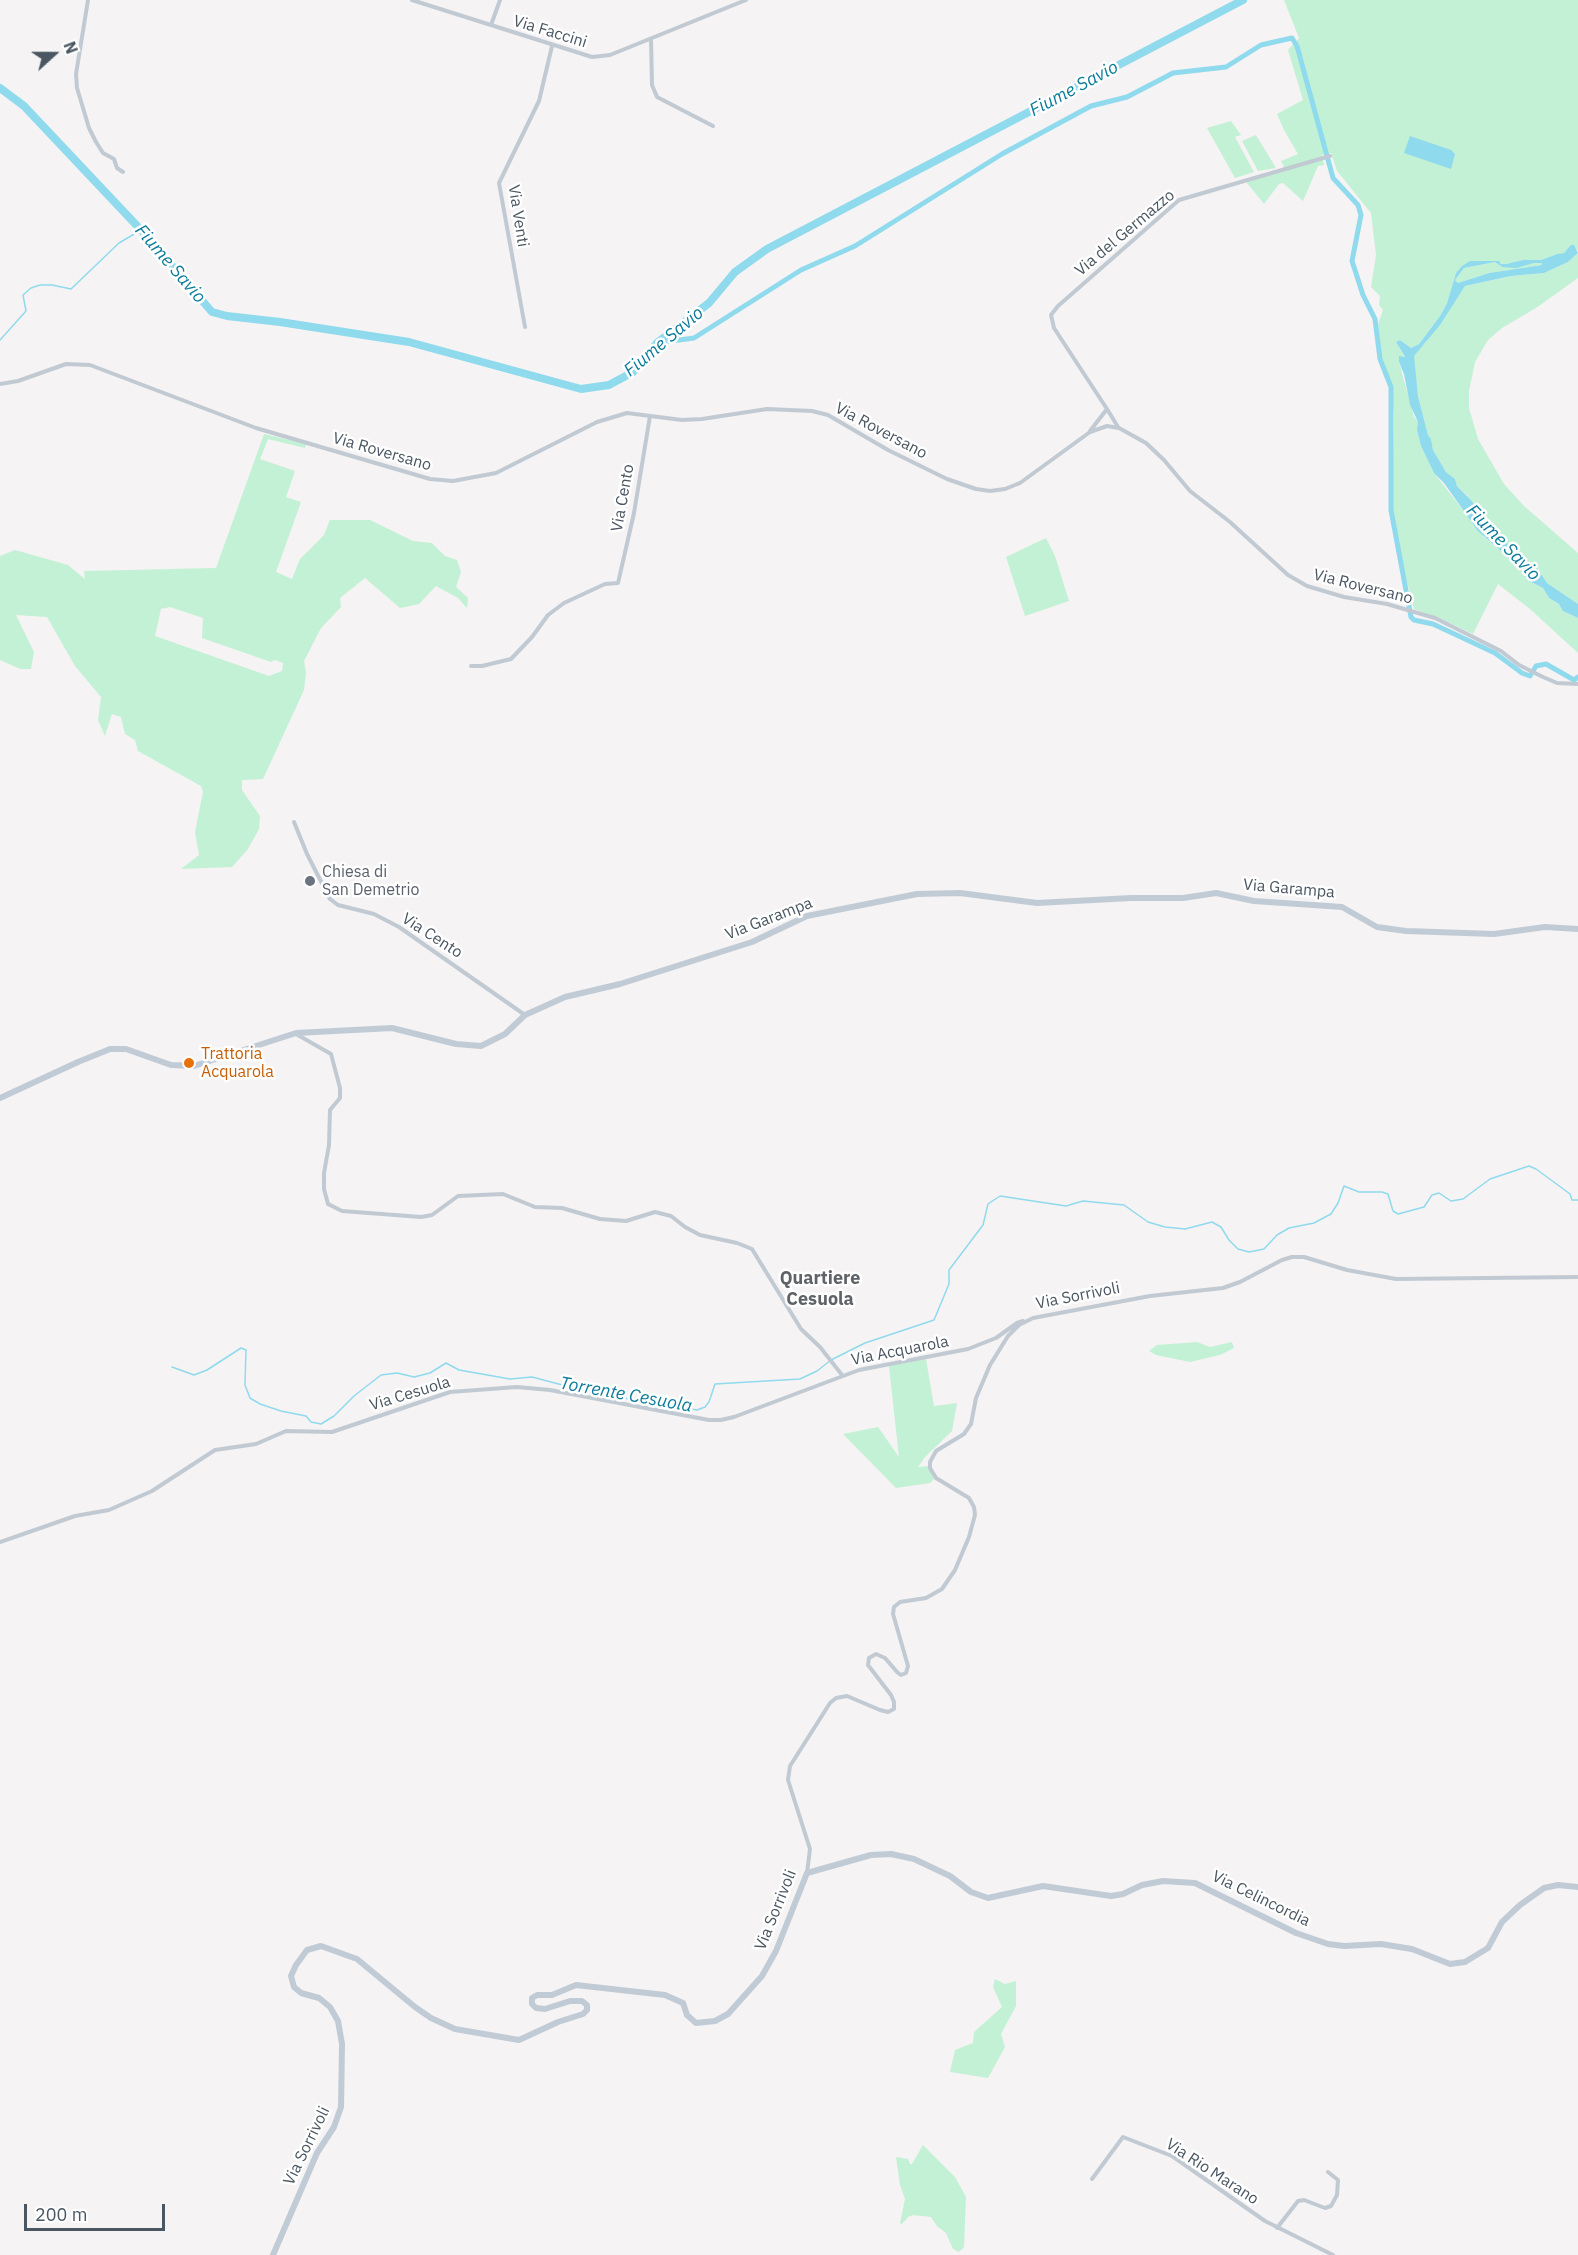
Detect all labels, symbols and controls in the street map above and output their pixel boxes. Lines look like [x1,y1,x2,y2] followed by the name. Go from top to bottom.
[511,12,589,52] street label: Via Faccini
[24,24,84,84] north arrow
[59,39,82,57] text: N
[1026,57,1122,121] water label: Fiume Savio
[504,183,532,249] street label: Via Venti
[1071,186,1179,280] street label: Via del Germazzo
[130,220,210,308] water label: Fiume Savio
[620,302,708,382] water label: Fiume Savio
[832,399,930,463] street label: Via Roversano
[330,429,434,475] street label: Via Roversano
[608,463,638,533] street label: Via Cento
[1461,500,1545,586] water label: Fiume Savio
[1311,565,1415,609] street label: Via Roversano
[322,862,419,900] place label: Chiesa di San Demetrio
[303,874,317,888] marker: Chiesa di San Demetrio
[1242,875,1336,903] street label: Via Garampa
[723,894,815,944] street label: Via Garampa
[398,909,466,963] street label: Via Cento
[201,1044,274,1082] place label: Trattoria Acquarola
[182,1056,196,1070] marker: Trattoria Acquarola
[780,1268,860,1310] district label: Quartiere Cesuola
[1034,1278,1122,1314] street label: Via Sorrivoli
[850,1332,950,1370] street label: Via Acquarola
[367,1373,453,1415] street label: Via Cesuola
[558,1373,694,1417] water label: Torrente Cesuola
[751,1867,801,1953] street label: Via Sorrivoli
[1209,1867,1313,1931] street label: Via Celincordia
[280,2104,334,2188] street label: Via Sorrivoli
[1162,2135,1262,2209] street label: Via Rio Marano
[27,2192,168,2230] scale bar
[35,2203,87,2226] text: 200 m

